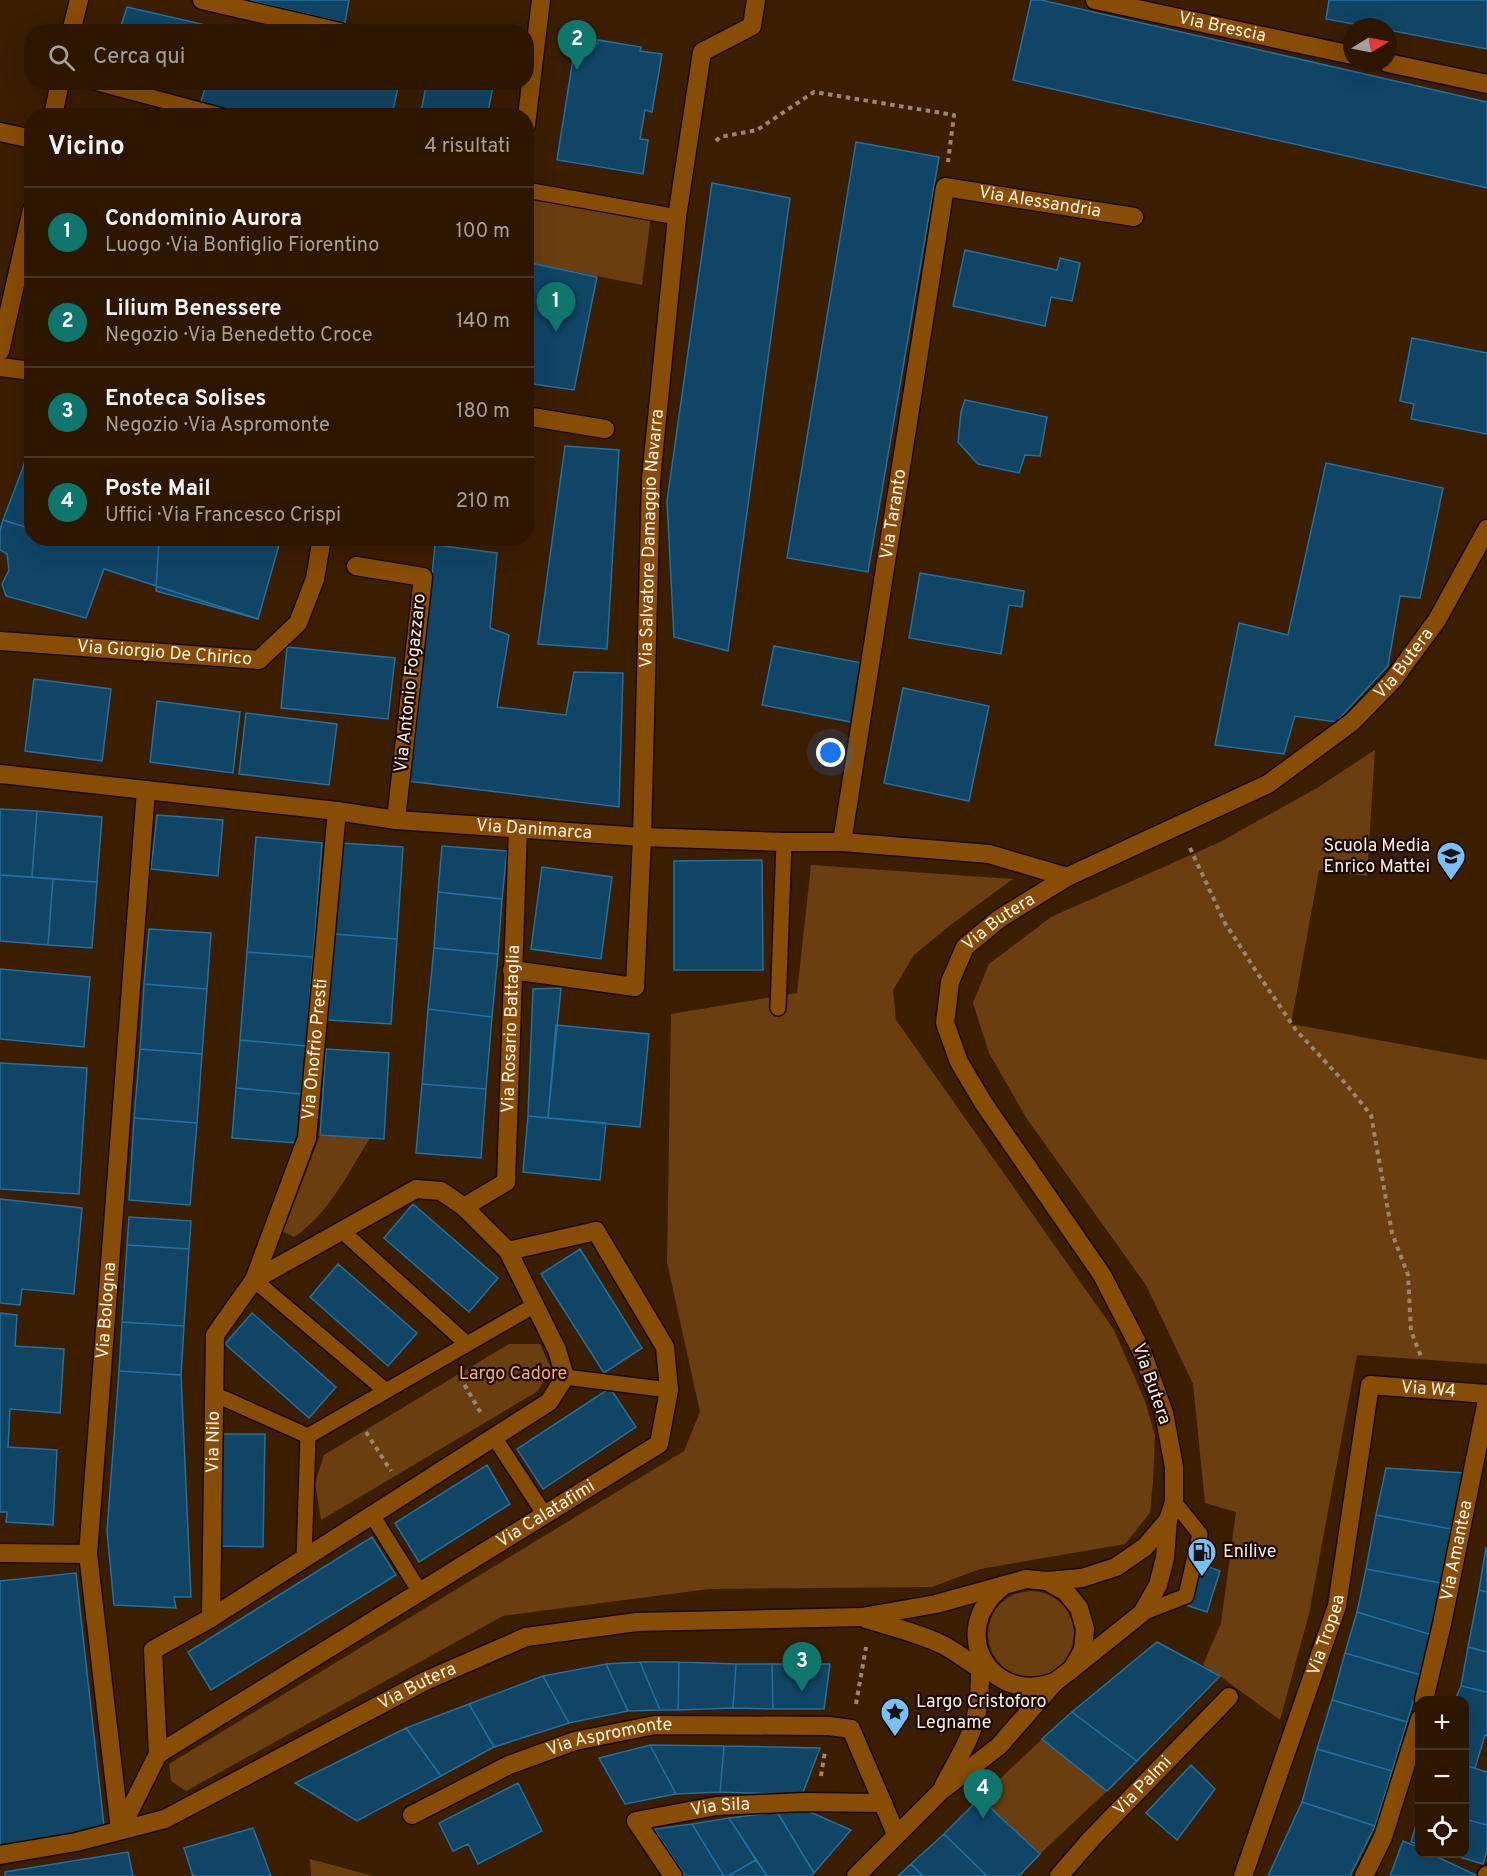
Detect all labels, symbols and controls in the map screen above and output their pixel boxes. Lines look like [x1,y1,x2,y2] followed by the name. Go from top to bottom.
[1176,7,1268,48] street label: Via Brescia
[1343,18,1397,72] north arrow
[558,20,596,70] pin: 2
[24,24,534,90] search box
[45,41,78,74] icon: search
[93,44,185,71] text: Cerca qui
[48,131,125,164] text: Vicino
[425,134,510,160] text: 4 risultati
[977,181,1103,223] street label: Via Alessandria
[105,206,302,233] text: Condominio Aurora
[64,219,72,245] text: 1
[455,219,510,245] text: 100 m
[105,233,379,259] text: Luogo · Via Bonfiglio Fiorentino
[536,282,576,332] pin: 1
[105,296,282,323] text: Lilium Benessere
[61,309,74,335] text: 2
[456,309,510,335] text: 140 m
[105,323,373,349] text: Negozio · Via Benedetto Croce
[105,386,266,413] text: Enoteca Solises
[62,399,74,425] text: 3
[456,399,510,425] text: 180 m
[635,408,669,668] street label: Via Salvatore Damaggio Navarra
[105,413,330,439] text: Negozio · Via Aspromonte
[875,467,912,561] street label: Via Taranto
[105,476,211,503] text: Poste Mail
[61,489,74,515] text: 4
[456,489,510,515] text: 210 m
[105,503,341,529] text: Uffici · Via Francesco Crispi
[390,592,432,774] street label: Via Antonio Fogazzaro
[1369,623,1439,704] street label: Via Butera
[76,635,253,671] street label: Via Giorgio De Chirico
[816,738,845,767] your location
[475,814,593,845] street label: Via Danimarca
[1323,835,1430,879] place label: Scuola Media Enrico Mattei
[1435,840,1467,882] school or university icon: Scuola Media Enrico Mattei
[958,888,1039,956] street label: Via Butera
[497,945,526,1113] street label: Via Rosario Battaglia
[297,978,333,1121] street label: Via Onofrio Presti
[91,1261,122,1360] street label: Via Bologna
[1126,1340,1176,1428] street label: Via Butera
[459,1363,567,1386] park label: Largo Cadore
[1400,1376,1457,1403] street label: Via W4
[202,1411,225,1473] street label: Via Nilo
[492,1475,599,1553] street label: Via Calatafimi
[1435,1498,1478,1603] street label: Via Amantea
[1186,1536,1218,1578] fuel station icon: Enilive
[1223,1541,1277,1564] place label: Enilive
[1302,1593,1350,1679] street label: Via Tropea
[782,1642,822,1692] pin: 3
[374,1657,460,1715] street label: Via Butera
[916,1691,1047,1735] place label: Largo Cristoforo Legname
[879,1696,911,1738] place icon: Largo Cristoforo Legname
[1415,1696,1469,1858] map controls
[1415,1696,1469,1750] button: +
[543,1714,672,1762] street label: Via Aspromonte
[1415,1750,1469,1804] button: −
[1108,1751,1177,1821] street label: Via Palmi
[964,1770,1002,1819] pin: 4
[689,1793,751,1822] street label: Via Sila
[1415,1804,1469,1858] button: locate

